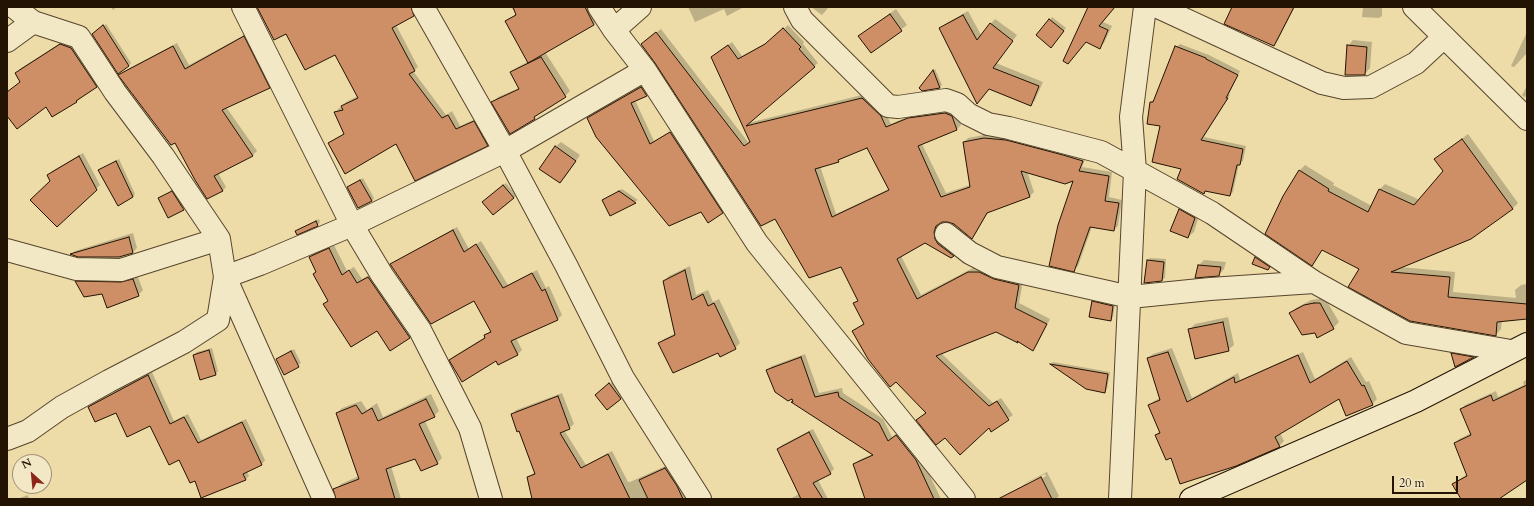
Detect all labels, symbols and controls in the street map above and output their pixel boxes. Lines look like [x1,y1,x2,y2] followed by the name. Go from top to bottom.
[12,454,52,494] north arrow
[19,455,34,473] text: N
[1394,468,1460,494] scale bar
[1399,475,1425,491] text: 20 m

